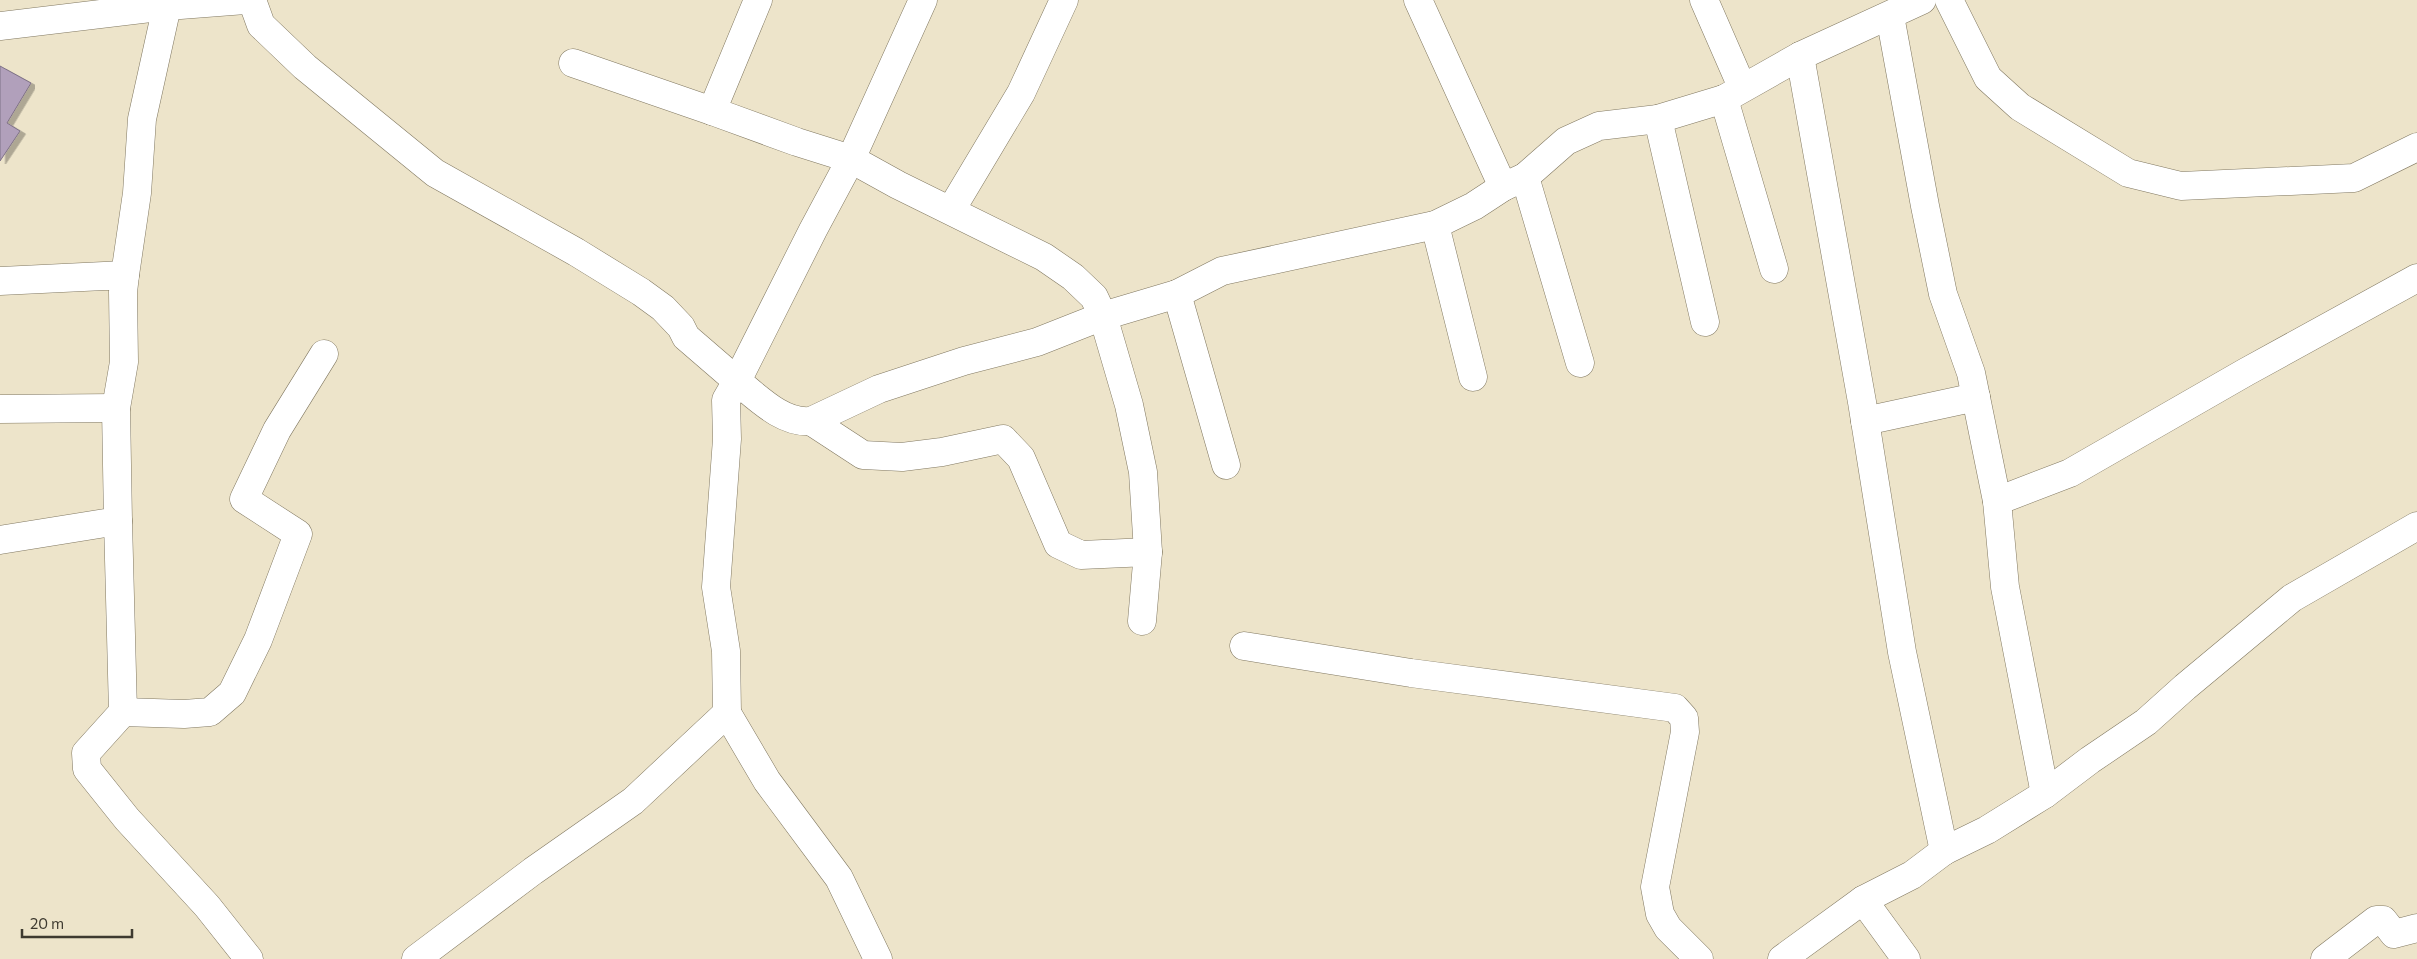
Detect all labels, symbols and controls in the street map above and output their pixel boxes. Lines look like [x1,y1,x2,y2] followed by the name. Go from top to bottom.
[22,906,132,938] scale bar
[30,914,64,932] text: 20 m

